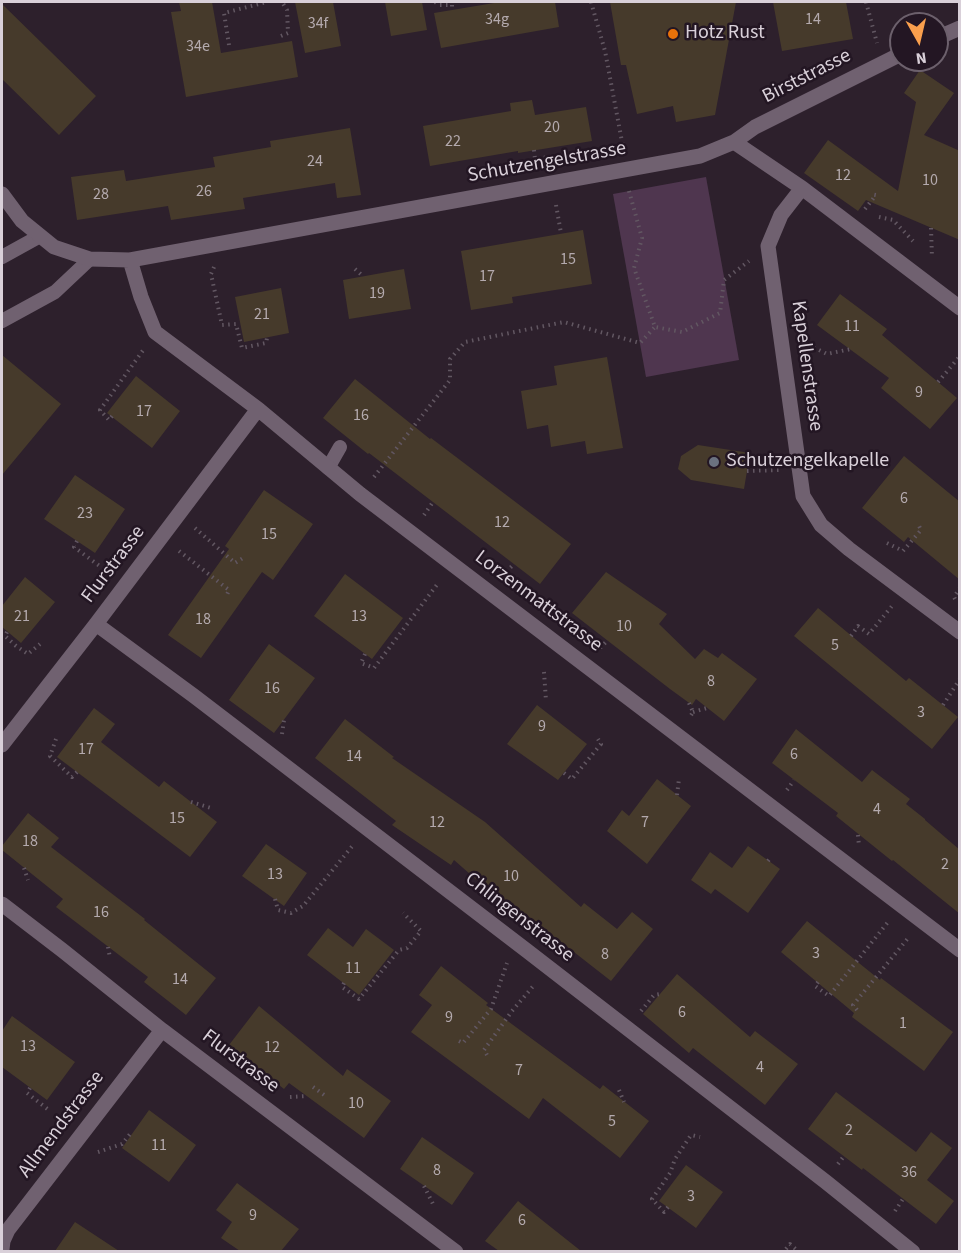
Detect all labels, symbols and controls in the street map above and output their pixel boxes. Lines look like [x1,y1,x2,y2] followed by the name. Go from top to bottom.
[485,10,509,30] house number: 34g
[805,10,821,30] house number: 14
[889,12,949,72] north arrow
[308,14,328,34] house number: 34f
[685,22,765,46] place label: Hotz Rust
[666,27,680,41] marker: Hotz Rust
[186,37,210,57] house number: 34e
[759,45,855,109] street label: Birststrasse
[914,46,928,69] text: N
[544,118,560,138] house number: 20
[445,132,461,152] house number: 22
[466,137,628,189] street label: Schutzengelstrasse
[307,152,323,172] house number: 24
[835,166,851,186] house number: 12
[922,171,938,191] house number: 10
[196,182,212,202] house number: 26
[93,185,109,205] house number: 28
[560,250,576,270] house number: 15
[479,267,495,287] house number: 17
[369,284,385,304] house number: 19
[785,299,827,433] street label: Kapellenstrasse
[254,305,270,325] house number: 21
[844,317,860,337] house number: 11
[915,383,923,403] house number: 9
[136,402,152,422] house number: 17
[353,406,369,426] house number: 16
[726,450,889,474] place label: Schutzengelkapelle
[707,455,721,469] marker: Schutzengelkapelle
[900,489,908,509] house number: 6
[77,504,93,524] house number: 23
[494,513,510,533] house number: 12
[77,522,151,608] street label: Flurstrasse
[261,525,277,545] house number: 15
[469,546,607,658] street label: Lorzenmattstrasse
[14,607,30,627] house number: 21
[351,607,367,627] house number: 13
[195,610,211,630] house number: 18
[616,617,632,637] house number: 10
[831,636,839,656] house number: 5
[707,672,715,692] house number: 8
[264,679,280,699] house number: 16
[917,703,925,723] house number: 3
[538,717,546,737] house number: 9
[78,740,94,760] house number: 17
[790,745,798,765] house number: 6
[346,747,362,767] house number: 14
[873,800,881,820] house number: 4
[169,809,185,829] house number: 15
[429,813,445,833] house number: 12
[641,813,649,833] house number: 7
[22,832,38,852] house number: 18
[941,855,949,875] house number: 2
[267,865,283,885] house number: 13
[503,867,519,887] house number: 10
[460,868,578,968] street label: Chlingenstrasse
[93,903,109,923] house number: 16
[812,944,820,964] house number: 3
[601,945,609,965] house number: 8
[345,959,361,979] house number: 11
[172,970,188,990] house number: 14
[678,1003,686,1023] house number: 6
[445,1008,453,1028] house number: 9
[899,1014,907,1034] house number: 1
[197,1025,283,1099] street label: Flurstrasse
[20,1037,36,1057] house number: 13
[264,1038,280,1058] house number: 12
[756,1058,764,1078] house number: 4
[515,1061,523,1081] house number: 7
[14,1067,110,1183] street label: Allmendstrasse
[348,1094,364,1114] house number: 10
[608,1112,616,1132] house number: 5
[845,1121,853,1141] house number: 2
[151,1136,167,1156] house number: 11
[433,1161,441,1181] house number: 8
[901,1163,917,1183] house number: 36
[687,1187,695,1207] house number: 3
[249,1206,257,1226] house number: 9
[518,1211,526,1231] house number: 6

